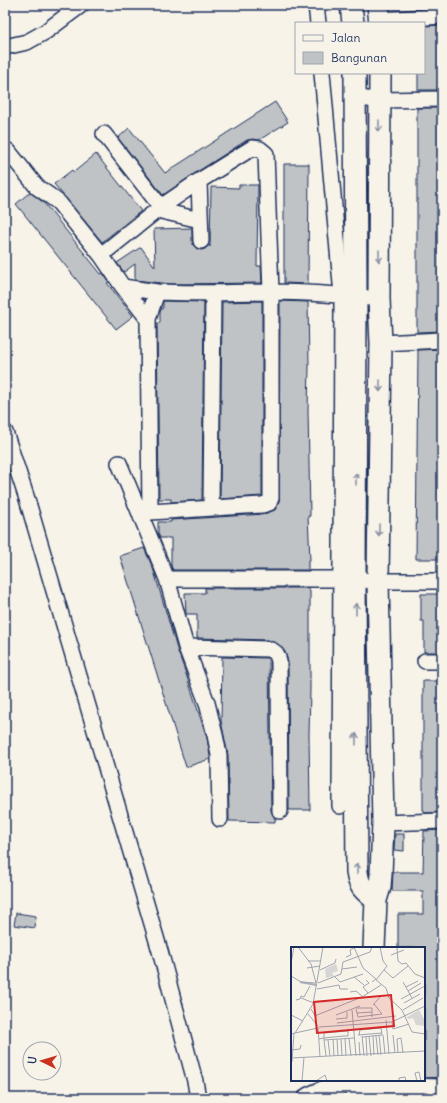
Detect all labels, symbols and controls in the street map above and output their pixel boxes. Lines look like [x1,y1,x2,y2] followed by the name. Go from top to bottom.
[295,22,425,74] legend
[331,30,360,45] text: Jalan
[331,50,387,65] text: Bangunan
[375,119,383,132] one-way arrow
[375,249,383,262] one-way arrow
[376,379,384,392] one-way arrow
[352,473,360,486] one-way arrow
[375,523,383,536] one-way arrow
[352,603,360,616] one-way arrow
[353,733,360,746] one-way arrow
[354,863,361,876] one-way arrow
[291,947,425,1081] inset map
[22,1041,62,1081] north arrow
[25,1056,39,1064] text: U

